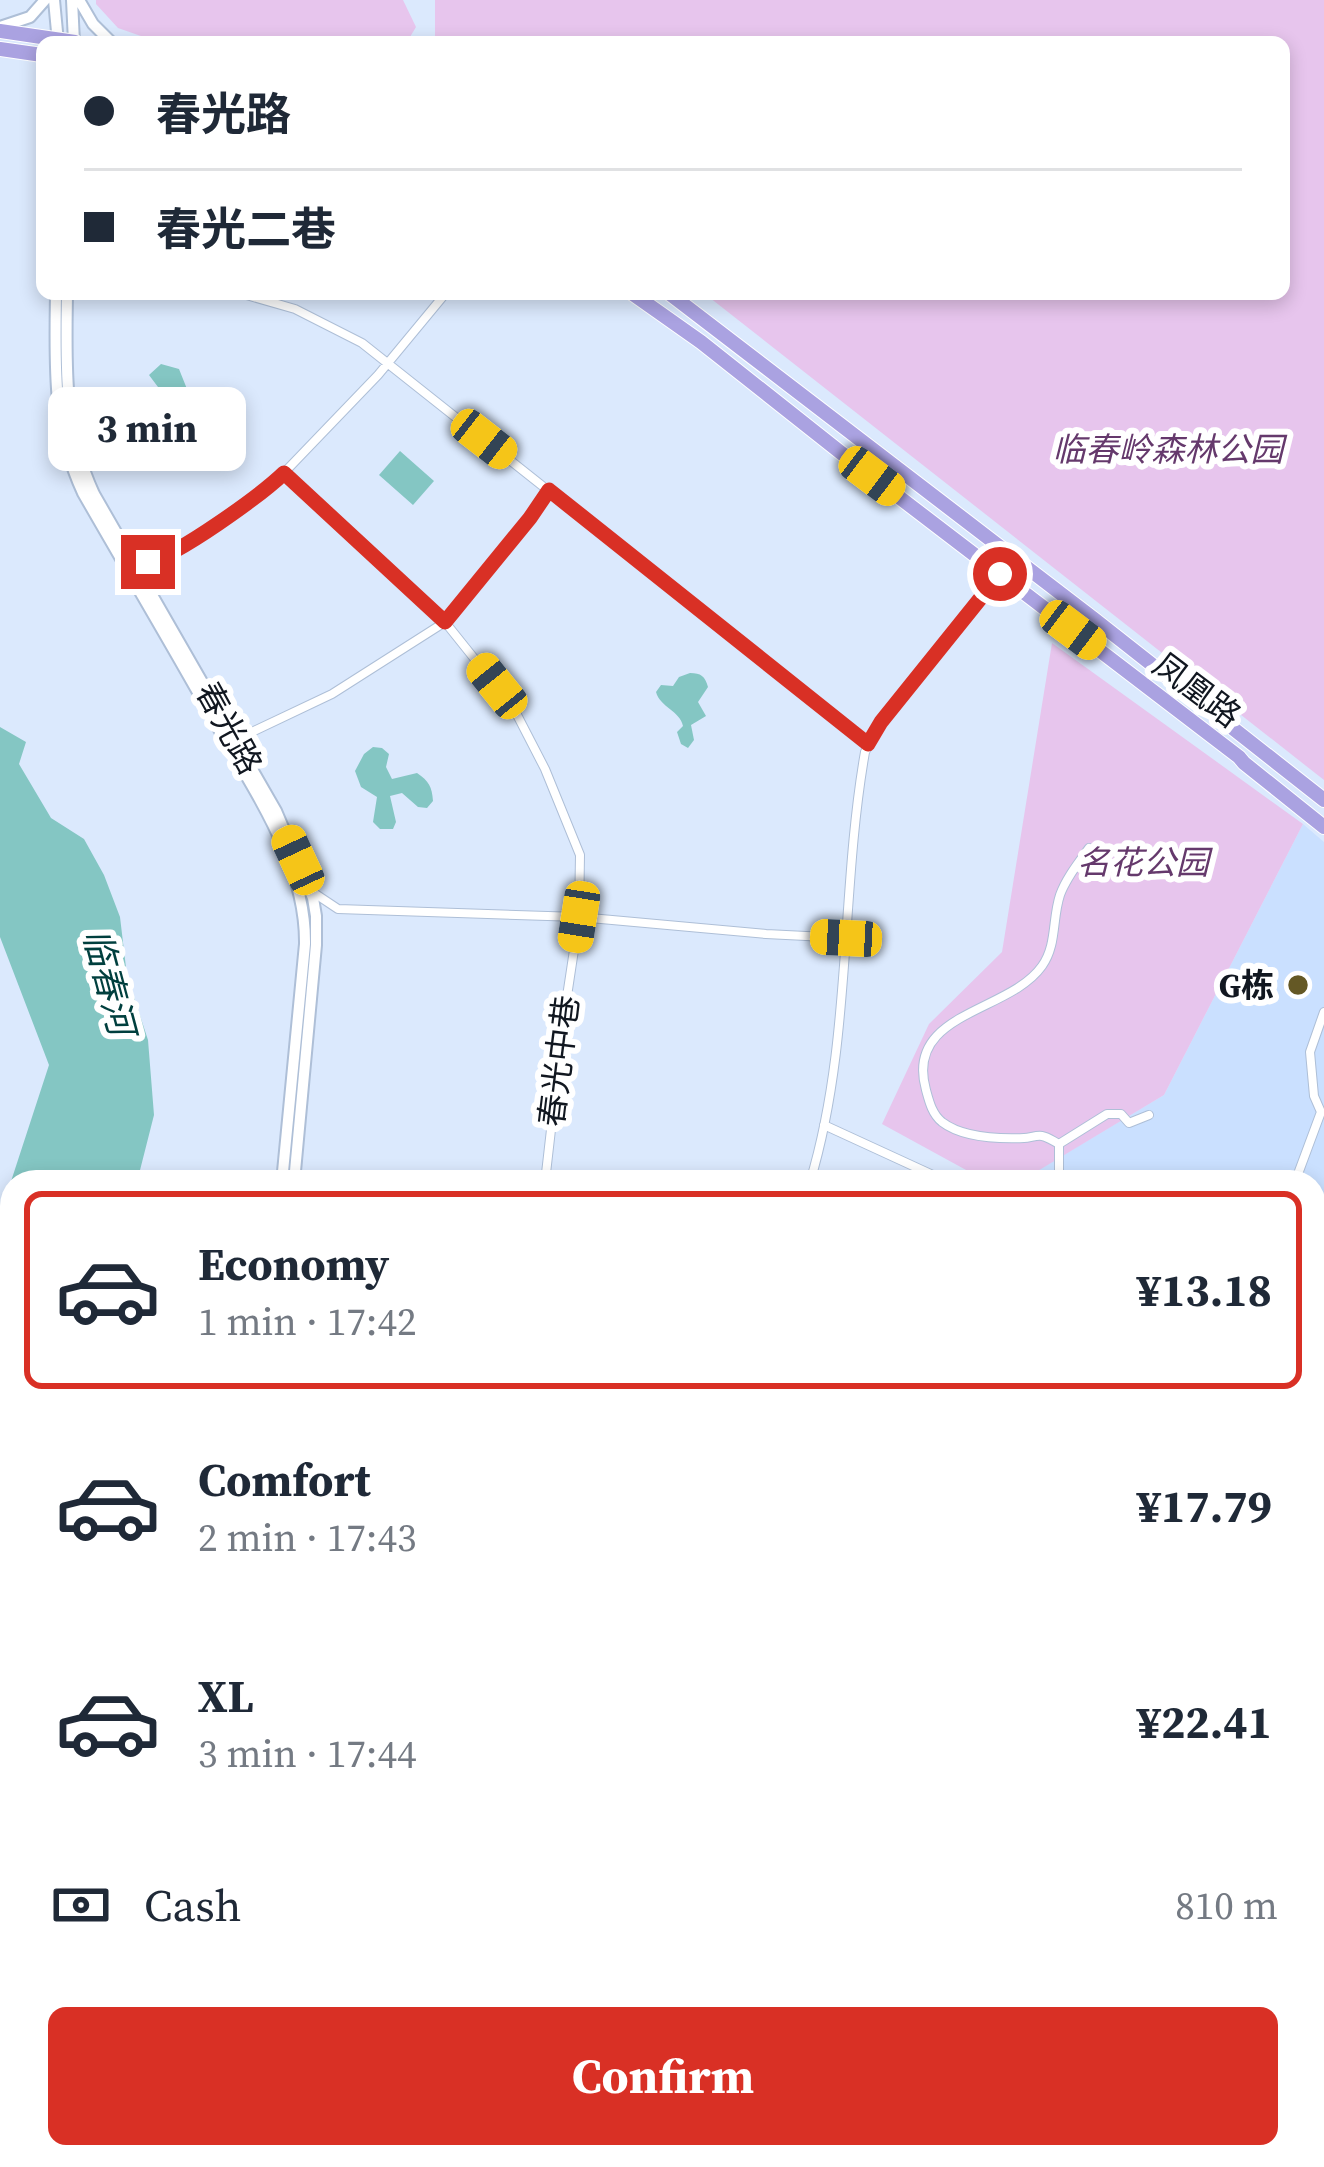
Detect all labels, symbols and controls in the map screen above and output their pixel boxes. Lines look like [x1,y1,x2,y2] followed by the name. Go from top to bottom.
[156,83,291,145] text: 春光路
[156,198,336,260] text: 春光二巷
[49,388,247,472] callout: 3 min
[96,402,198,455] text: 3 min
[445,403,523,475] car
[1053,427,1288,472] park label: 临春岭森林公园
[832,440,912,512] car
[121,535,175,589] route end
[973,547,1027,601] route start
[1033,594,1113,666] car
[1144,642,1250,738] street label: 凤凰路
[460,647,534,725] car
[185,674,273,782] street label: 春光路
[266,820,330,900] car
[1077,840,1213,885] park label: 名花公园
[556,879,602,955] car
[809,918,883,958] car
[71,923,148,1046] water label: 临春河
[1219,963,1274,1008] place label: G栋
[1285,972,1311,998] marker: G栋
[529,993,589,1129] street label: 春光中巷
[198,1233,389,1295] text: Economy
[54,1236,162,1344] icon: car
[1137,1259,1272,1321] text: ¥13.18
[198,1295,417,1348] text: 1 min · 17:42
[198,1449,371,1511] text: Comfort
[54,1452,162,1560] icon: car
[1137,1475,1272,1537] text: ¥17.79
[198,1511,417,1564] text: 2 min · 17:43
[198,1665,254,1727] text: XL
[54,1668,162,1776] icon: car
[1137,1691,1272,1753] text: ¥22.41
[198,1727,417,1780] text: 3 min · 17:44
[48,1872,114,1938] icon: cash
[144,1874,241,1936] text: Cash
[1175,1879,1278,1932] text: 810 m
[48,2007,1278,2145] button: Confirm

